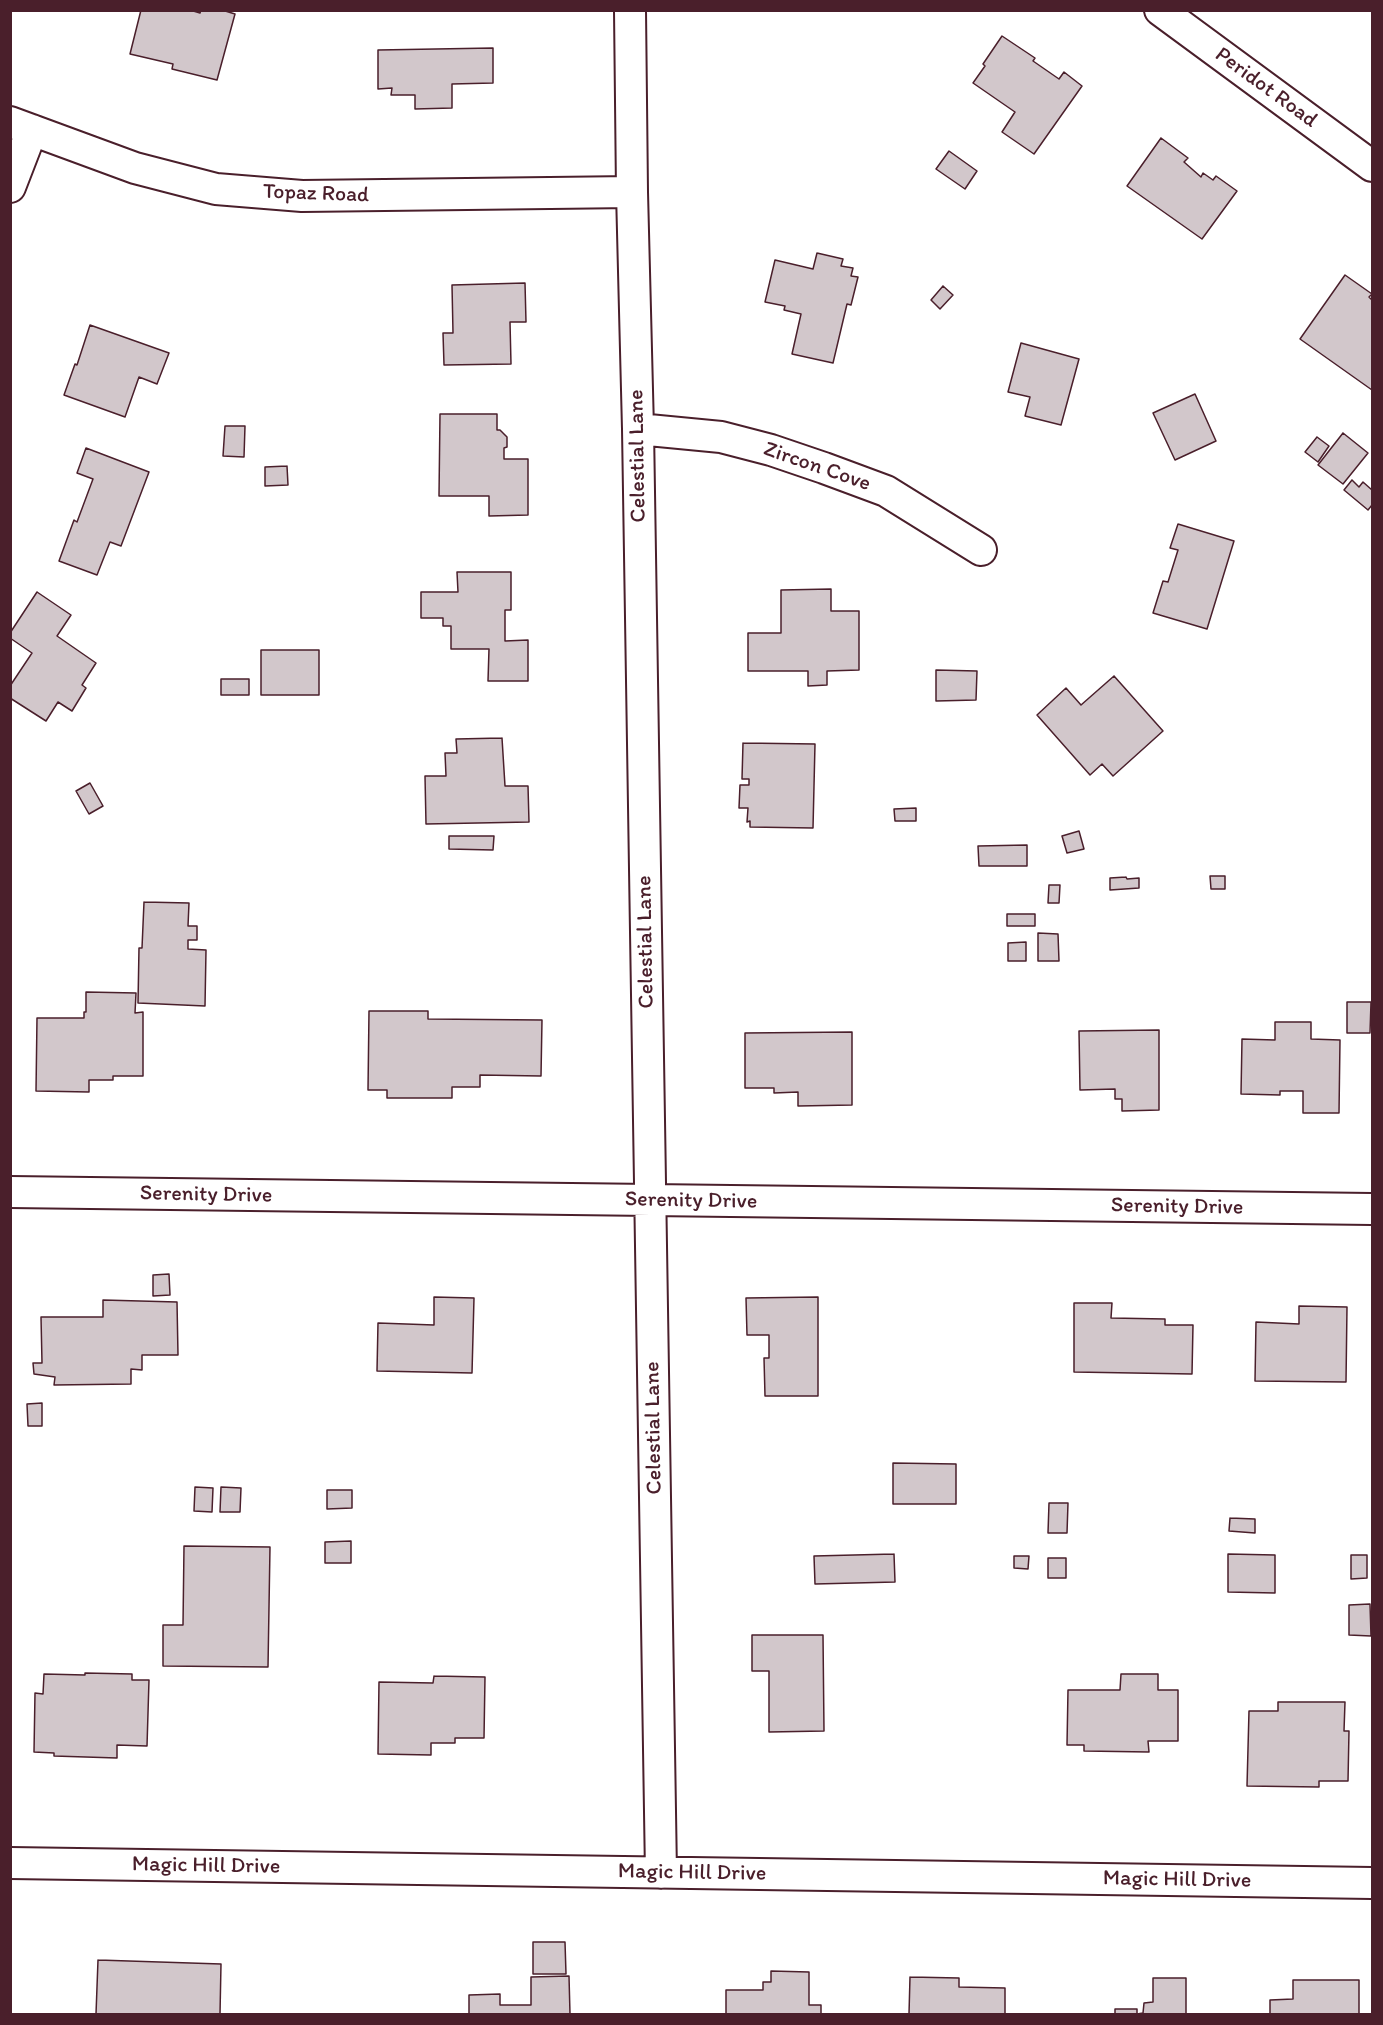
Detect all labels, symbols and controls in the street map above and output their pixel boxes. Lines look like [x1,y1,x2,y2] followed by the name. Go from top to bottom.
[1210,42,1322,134] street label: Peridot Road
[262,179,370,209] street label: Topaz Road
[624,389,652,523] street label: Celestial Lane
[760,436,874,498] street label: Zircon Cove
[632,875,660,1009] street label: Celestial Lane
[140,1181,272,1209] street label: Serenity Drive
[625,1187,757,1215] street label: Serenity Drive
[1111,1193,1243,1221] street label: Serenity Drive
[640,1361,668,1495] street label: Celestial Lane
[132,1852,280,1880] street label: Magic Hill Drive
[618,1859,766,1887] street label: Magic Hill Drive
[1103,1866,1251,1894] street label: Magic Hill Drive

